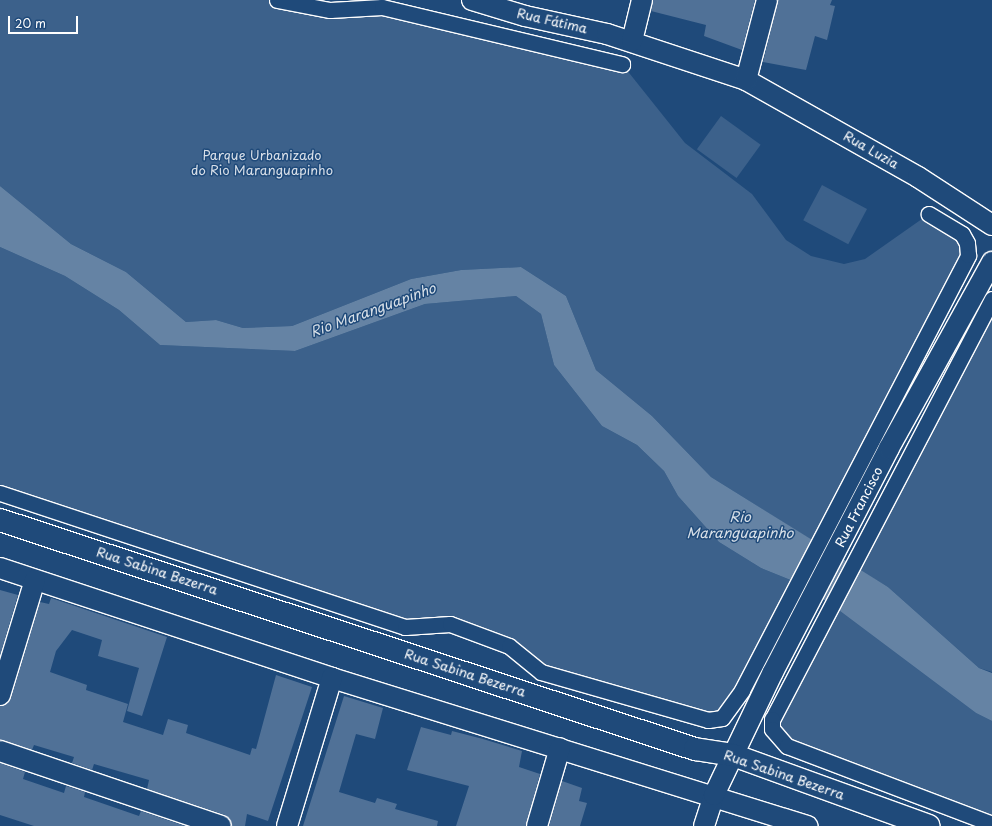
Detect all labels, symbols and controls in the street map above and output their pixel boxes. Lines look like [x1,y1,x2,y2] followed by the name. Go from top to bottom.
[515,5,589,37] street label: Rua Fátima
[10,8,80,34] scale bar
[15,14,46,32] text: 20 m
[841,128,901,172] street label: Rua Luzia
[191,148,333,179] park label: Parque Urbanizado do Rio Maranguapinho
[307,279,439,341] water label: Rio Maranguapinho
[832,464,886,550] street label: Rua Francisco
[686,509,794,542] water label: Rio Maranguapinho
[95,544,219,598] street label: Rua Sabina Bezerra
[403,646,527,700] street label: Rua Sabina Bezerra
[722,747,846,803] street label: Rua Sabina Bezerra

